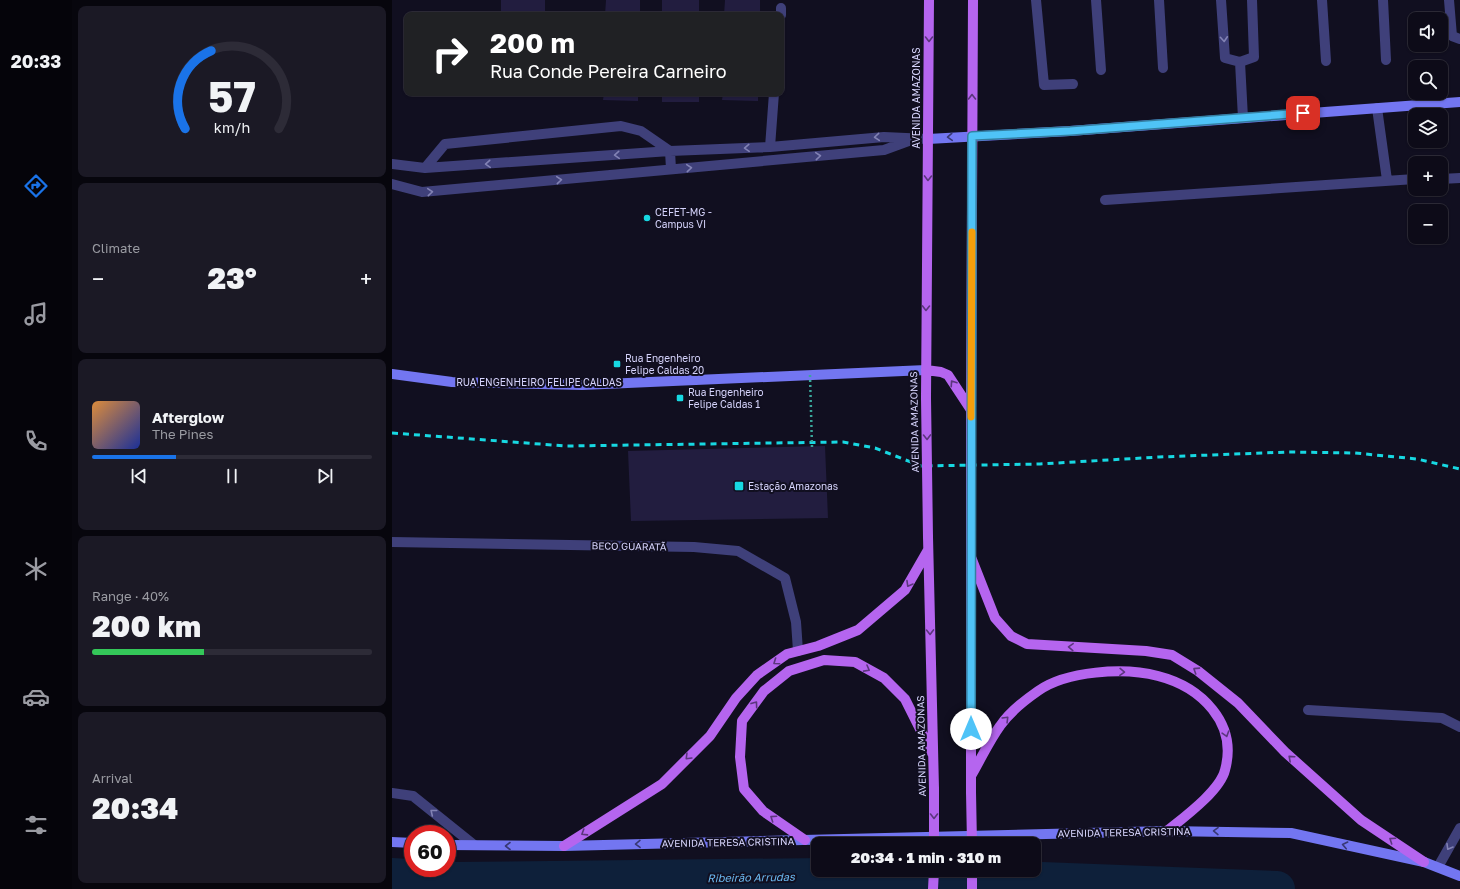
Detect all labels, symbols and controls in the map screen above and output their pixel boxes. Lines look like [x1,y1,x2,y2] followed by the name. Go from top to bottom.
[1408,12,1448,244] map controls
[1408,12,1448,52] button: sound
[490,26,575,59] text: 200 m
[424,28,476,80] icon: right
[925,36,933,42] one-way arrow
[1219,36,1228,42] one-way arrow
[910,47,922,149] street label: AVENIDA AMAZONAS
[11,50,61,72] text: 20:33
[490,60,727,82] text: Rua Conde Pereira Carneiro
[1408,60,1448,100] button: search
[208,71,256,121] text: 57
[968,94,976,100] one-way arrow
[1286,96,1320,130] pin
[1292,102,1314,124] icon: arrive
[1408,108,1448,148] button: layers
[214,119,250,136] text: km/h
[874,133,880,142] one-way arrow
[947,133,953,142] one-way arrow
[744,143,750,152] one-way arrow
[614,150,620,159] one-way arrow
[815,151,821,160] one-way arrow
[1408,156,1448,196] button: +
[485,159,491,168] one-way arrow
[686,163,692,172] one-way arrow
[22,172,50,200] icon: directions
[556,175,562,184] one-way arrow
[924,175,932,181] one-way arrow
[427,187,433,196] one-way arrow
[1408,204,1448,244] button: −
[655,206,712,230] place label: CEFET-MG - Campus VI
[642,213,652,223] marker: CEFET-MG - Campus VI
[92,240,140,256] text: Climate
[207,260,257,296] text: 23°
[92,265,104,292] text: −
[360,265,372,292] text: +
[22,300,50,328] icon: music
[922,305,930,311] one-way arrow
[625,352,704,376] place label: Rua Engenheiro Felipe Caldas 20
[612,359,622,369] marker: Rua Engenheiro Felipe Caldas 20
[907,371,921,473] street label: AVENIDA AMAZONAS
[456,376,622,388] street label: RUA ENGENHEIRO FELIPE CALDAS
[950,380,958,387] one-way arrow
[688,386,764,410] place label: Rua Engenheiro Felipe Caldas 1
[675,393,685,403] marker: Rua Engenheiro Felipe Caldas 1
[152,408,224,426] text: Afterglow
[152,426,213,442] text: The Pines
[22,427,50,455] icon: phone
[923,434,931,440] one-way arrow
[128,465,150,487] icon: previous
[221,465,243,487] icon: pause
[314,465,336,487] icon: next
[733,480,745,492] marker: Estação Amazonas
[748,480,838,492] place label: Estação Amazonas
[591,539,667,553] street label: BECO GUARATÃ
[22,555,50,583] icon: climate
[906,579,913,587] one-way arrow
[92,588,169,604] text: Range · 40%
[92,608,201,644] text: 200 km
[926,629,934,635] one-way arrow
[1068,642,1074,651] one-way arrow
[773,657,780,665] one-way arrow
[863,664,871,672] one-way arrow
[1119,667,1125,676] one-way arrow
[1193,667,1200,675] one-way arrow
[22,683,50,711] icon: car
[914,695,928,797] street label: AVENIDA AMAZONAS
[750,702,757,709] one-way arrow
[950,708,992,750] position arrow
[1001,716,1009,724] one-way arrow
[1221,731,1230,738] one-way arrow
[686,752,693,760] one-way arrow
[1289,756,1296,763] one-way arrow
[92,770,133,786] text: Arrival
[92,790,178,826] text: 20:34
[430,810,437,817] one-way arrow
[22,811,50,839] icon: filters
[930,813,938,819] one-way arrow
[770,816,777,823] one-way arrow
[404,825,456,877] speed limit sign: 60
[1058,825,1191,839] street label: AVENIDA TERESA CRISTINA
[1213,827,1219,835] one-way arrow
[581,829,588,836] one-way arrow
[662,835,795,849] street label: AVENIDA TERESA CRISTINA
[1389,838,1396,845] one-way arrow
[635,840,641,848] one-way arrow
[1342,841,1348,849] one-way arrow
[505,842,511,850] one-way arrow
[1446,843,1453,851] one-way arrow
[851,848,1001,866] text: 20:34 · 1 min · 310 m
[707,870,796,884] water label: Ribeirão Arrudas

